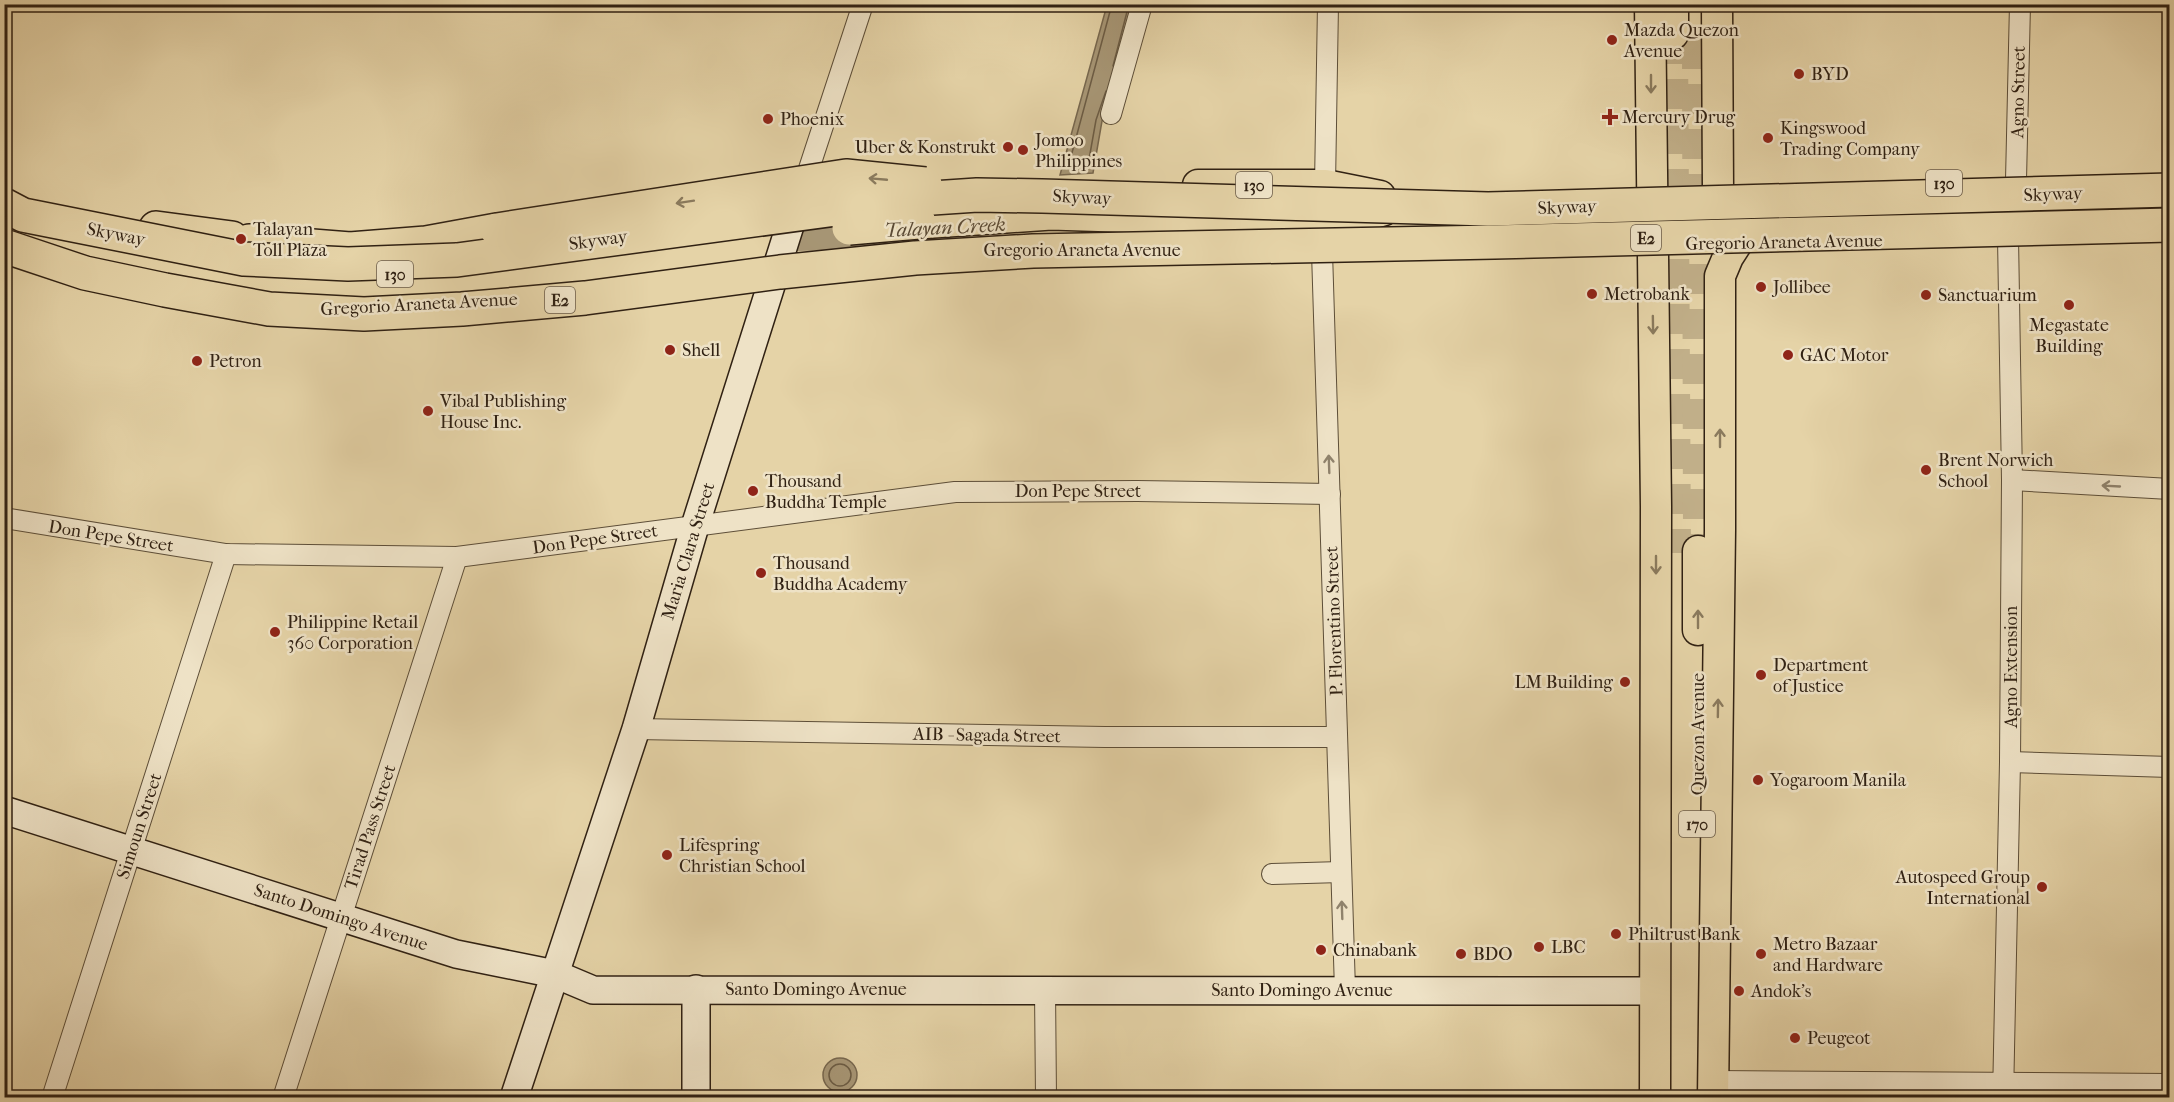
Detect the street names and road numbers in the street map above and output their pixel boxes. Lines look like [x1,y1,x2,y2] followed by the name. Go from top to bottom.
[2007,45,2030,139] street label: Agno Street
[1926,170,1962,196] road number: 130
[1236,172,1272,198] road number: 130
[2023,183,2084,206] street label: Skyway
[1052,185,1113,210] street label: Skyway
[1537,196,1598,219] street label: Skyway
[85,219,148,251] street label: Skyway
[1631,225,1661,251] road number: E2
[567,226,630,255] street label: Skyway
[1685,230,1883,255] street label: Gregorio Araneta Avenue
[983,240,1181,261] street label: Gregorio Araneta Avenue
[377,261,413,287] road number: 130
[545,287,575,313] road number: E2
[320,289,518,320] street label: Gregorio Araneta Avenue
[658,479,720,622] street label: Maria Clara Street
[1015,481,1142,502] street label: Don Pepe Street
[47,516,176,557] street label: Don Pepe Street
[531,520,660,559] street label: Don Pepe Street
[1321,545,1348,696] street label: P. Florentino Street
[2001,605,2022,729] street label: Agno Extension
[1688,673,1709,795] street label: Quezon Avenue
[912,724,1062,747] street label: AIB - Sagada Street
[340,761,401,892] street label: Tirad Pass Street
[112,770,167,882] street label: Simoun Street
[1679,811,1715,837] road number: 170
[251,879,430,956] street label: Santo Domingo Avenue
[725,979,907,1000] street label: Santo Domingo Avenue
[1211,980,1393,1001] street label: Santo Domingo Avenue

